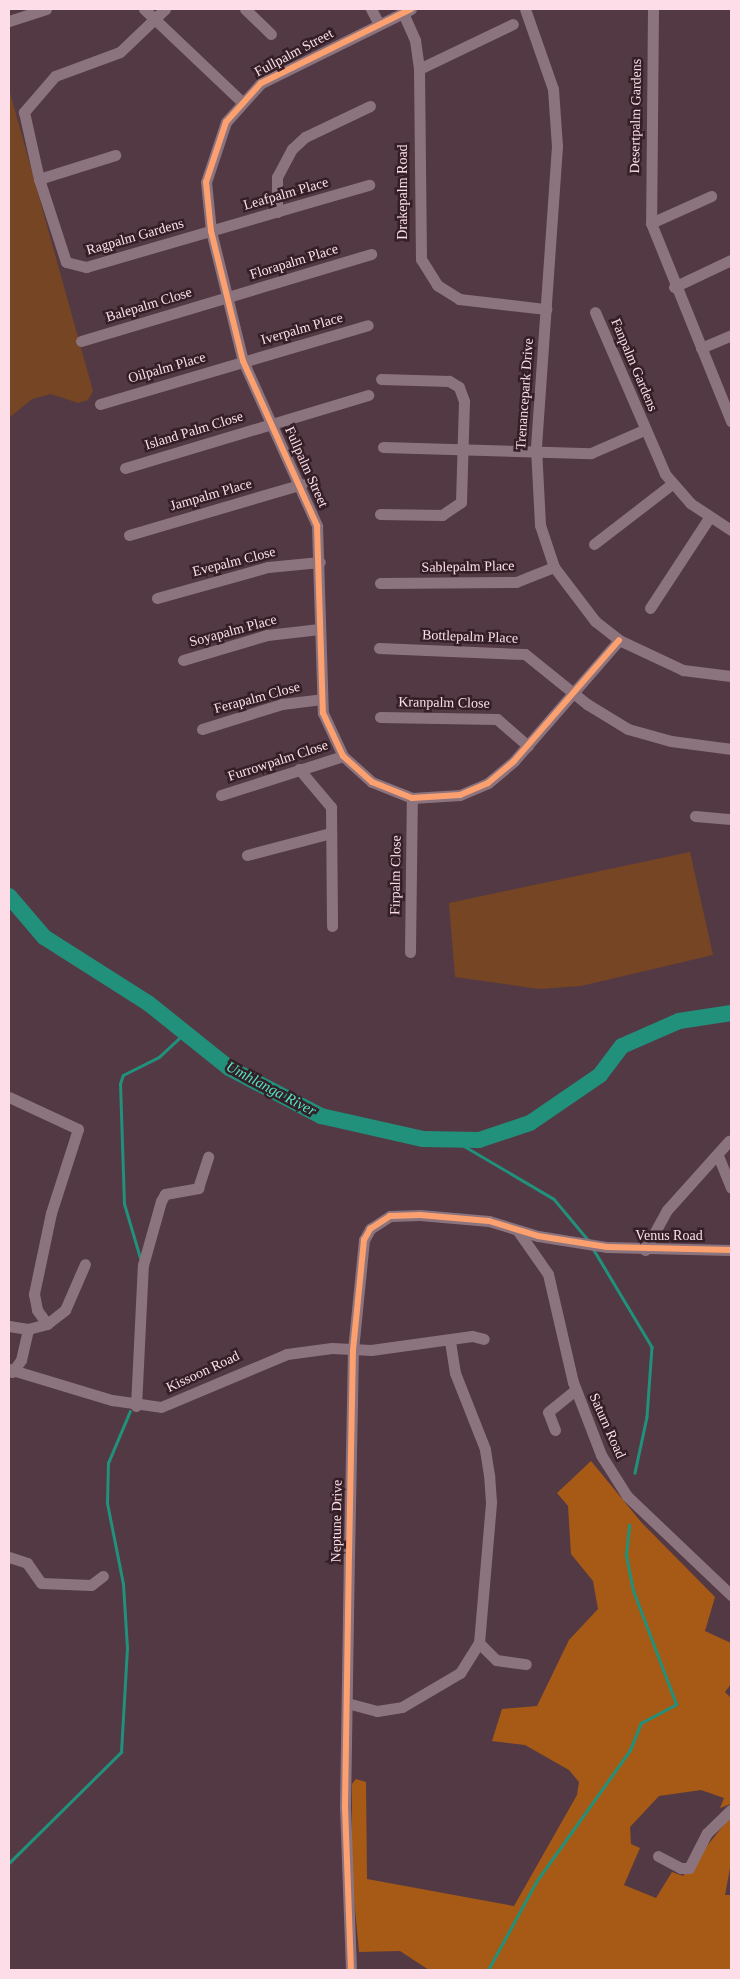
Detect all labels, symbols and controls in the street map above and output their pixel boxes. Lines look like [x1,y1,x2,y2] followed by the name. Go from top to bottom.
[252,25,336,81] street label: Fullpalm Street
[627,59,645,173] street label: Desertpalm Gardens
[395,144,411,240] street label: Drakepalm Road
[242,174,330,214] street label: Leafpalm Place
[84,215,186,259] street label: Ragpalm Gardens
[248,241,340,283] street label: Florapalm Place
[104,284,194,326] street label: Balepalm Close
[259,309,345,349] street label: Iverpalm Place
[607,316,661,414] street label: Fanpalm Gardens
[513,338,537,450] street label: Trenancepark Drive
[126,349,208,387] street label: Oilpalm Place
[143,408,245,454] street label: Island Palm Close
[281,424,331,510] street label: Fullpalm Street
[168,475,254,515] street label: Jampalm Place
[191,544,277,580] street label: Evepalm Close
[421,558,515,576] street label: Sablepalm Place
[187,611,279,651] street label: Soyapalm Place
[422,627,518,647] street label: Bottlepalm Place
[212,678,302,718] street label: Ferapalm Close
[398,694,490,712] street label: Kranpalm Close
[226,737,330,785] street label: Furrowpalm Close
[387,835,405,915] street label: Firpalm Close
[223,1058,319,1120] water label: Umhlanga River
[635,1228,703,1244] street label: Venus Road
[164,1348,242,1396] street label: Kissoon Road
[585,1391,629,1461] street label: Saturn Road
[328,1479,346,1563] street label: Neptune Drive

